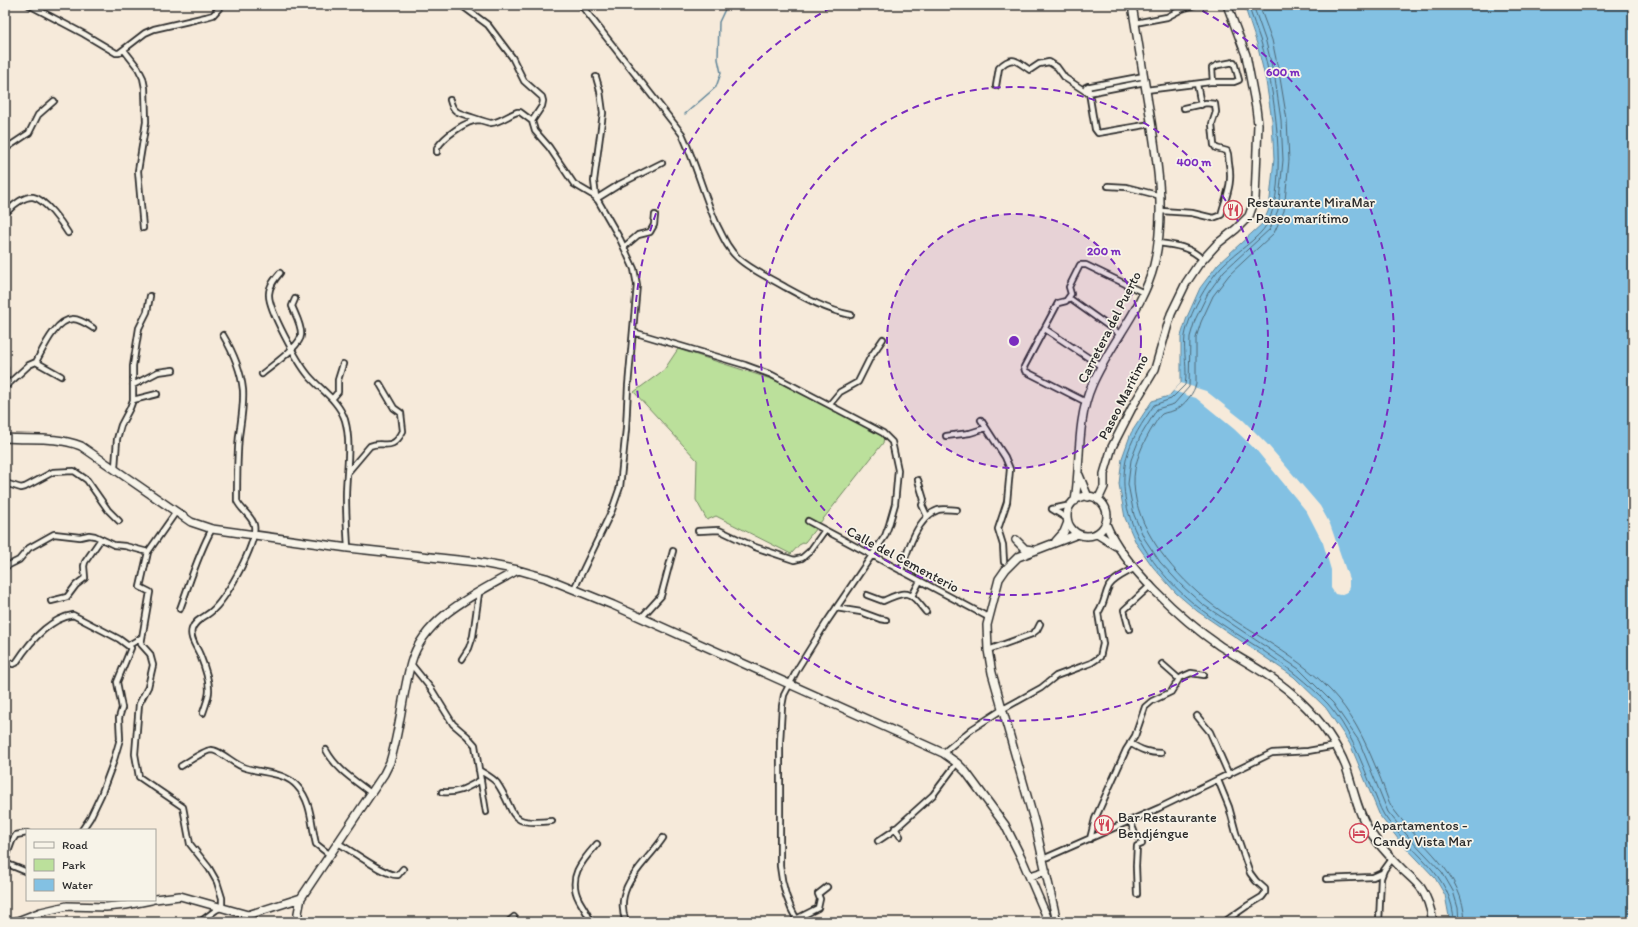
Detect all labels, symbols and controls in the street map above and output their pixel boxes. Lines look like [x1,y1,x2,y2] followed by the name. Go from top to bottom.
[1266,65,1301,79] text: 600 m
[1177,155,1212,169] text: 400 m
[1247,194,1376,227] place label: Restaurante MiraMar - Paseo marítimo
[1222,199,1244,221] restaurant icon: Restaurante MiraMar - Paseo marítimo
[1087,244,1122,258] text: 200 m
[1074,268,1145,386] street label: Carretera del Puerto
[1007,334,1021,348] centre of rings
[1095,352,1152,443] street label: Paseo Marítimo
[844,523,962,596] street label: Calle del Cementerio
[1118,809,1217,842] place label: Bar Restaurante Bendjéngue
[1093,814,1115,836] restaurant icon: Bar Restaurante Bendjéngue
[1373,817,1472,850] place label: Apartamentos - Candy Vista Mar
[1348,822,1370,844] hotel icon: Apartamentos - Candy Vista Mar
[26,829,156,901] legend
[62,838,88,852] text: Road
[62,858,86,872] text: Park
[62,878,93,892] text: Water

